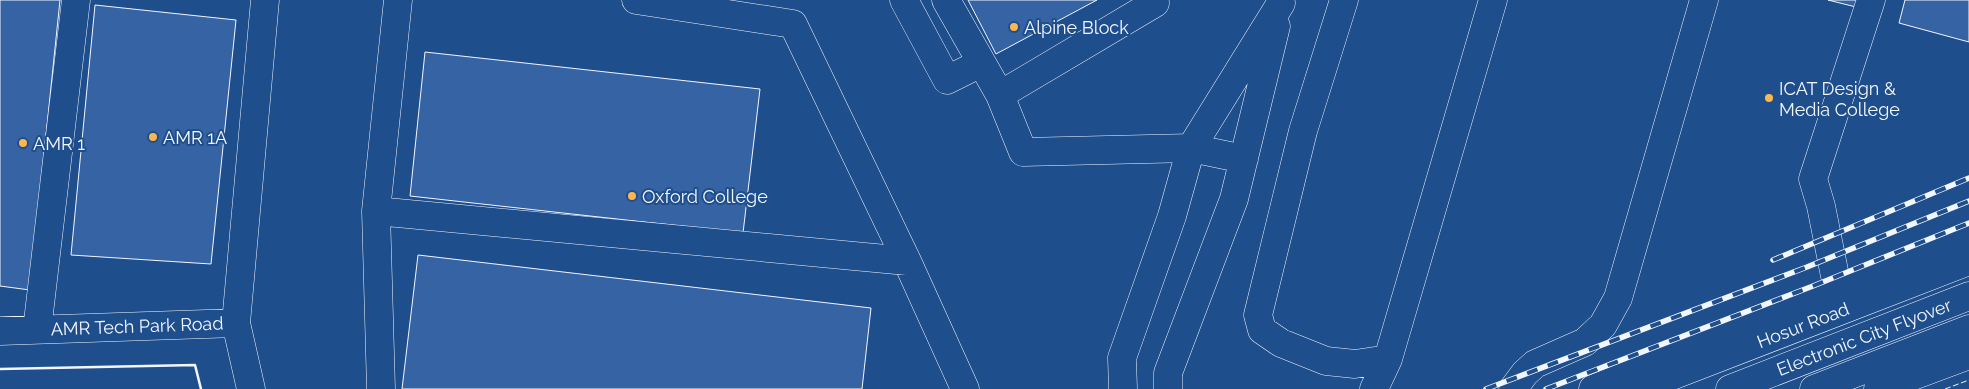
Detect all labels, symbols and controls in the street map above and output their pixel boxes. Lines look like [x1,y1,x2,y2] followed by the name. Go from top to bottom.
[1024,17,1129,38] place label: Alpine Block
[1008,21,1020,33] marker: Alpine Block
[1779,78,1900,120] place label: ICAT Design & Media College
[1763,92,1775,104] marker: ICAT Design & Media College
[163,127,227,148] place label: AMR 1A
[147,131,159,143] marker: AMR 1A
[33,133,85,154] place label: AMR 1
[17,137,29,149] marker: AMR 1
[642,186,768,207] place label: Oxford College
[626,190,638,202] marker: Oxford College
[1774,294,1955,380] street label: Electronic City Flyover
[1754,298,1852,352] street label: Hosur Road
[50,312,224,340] street label: AMR Tech Park Road

